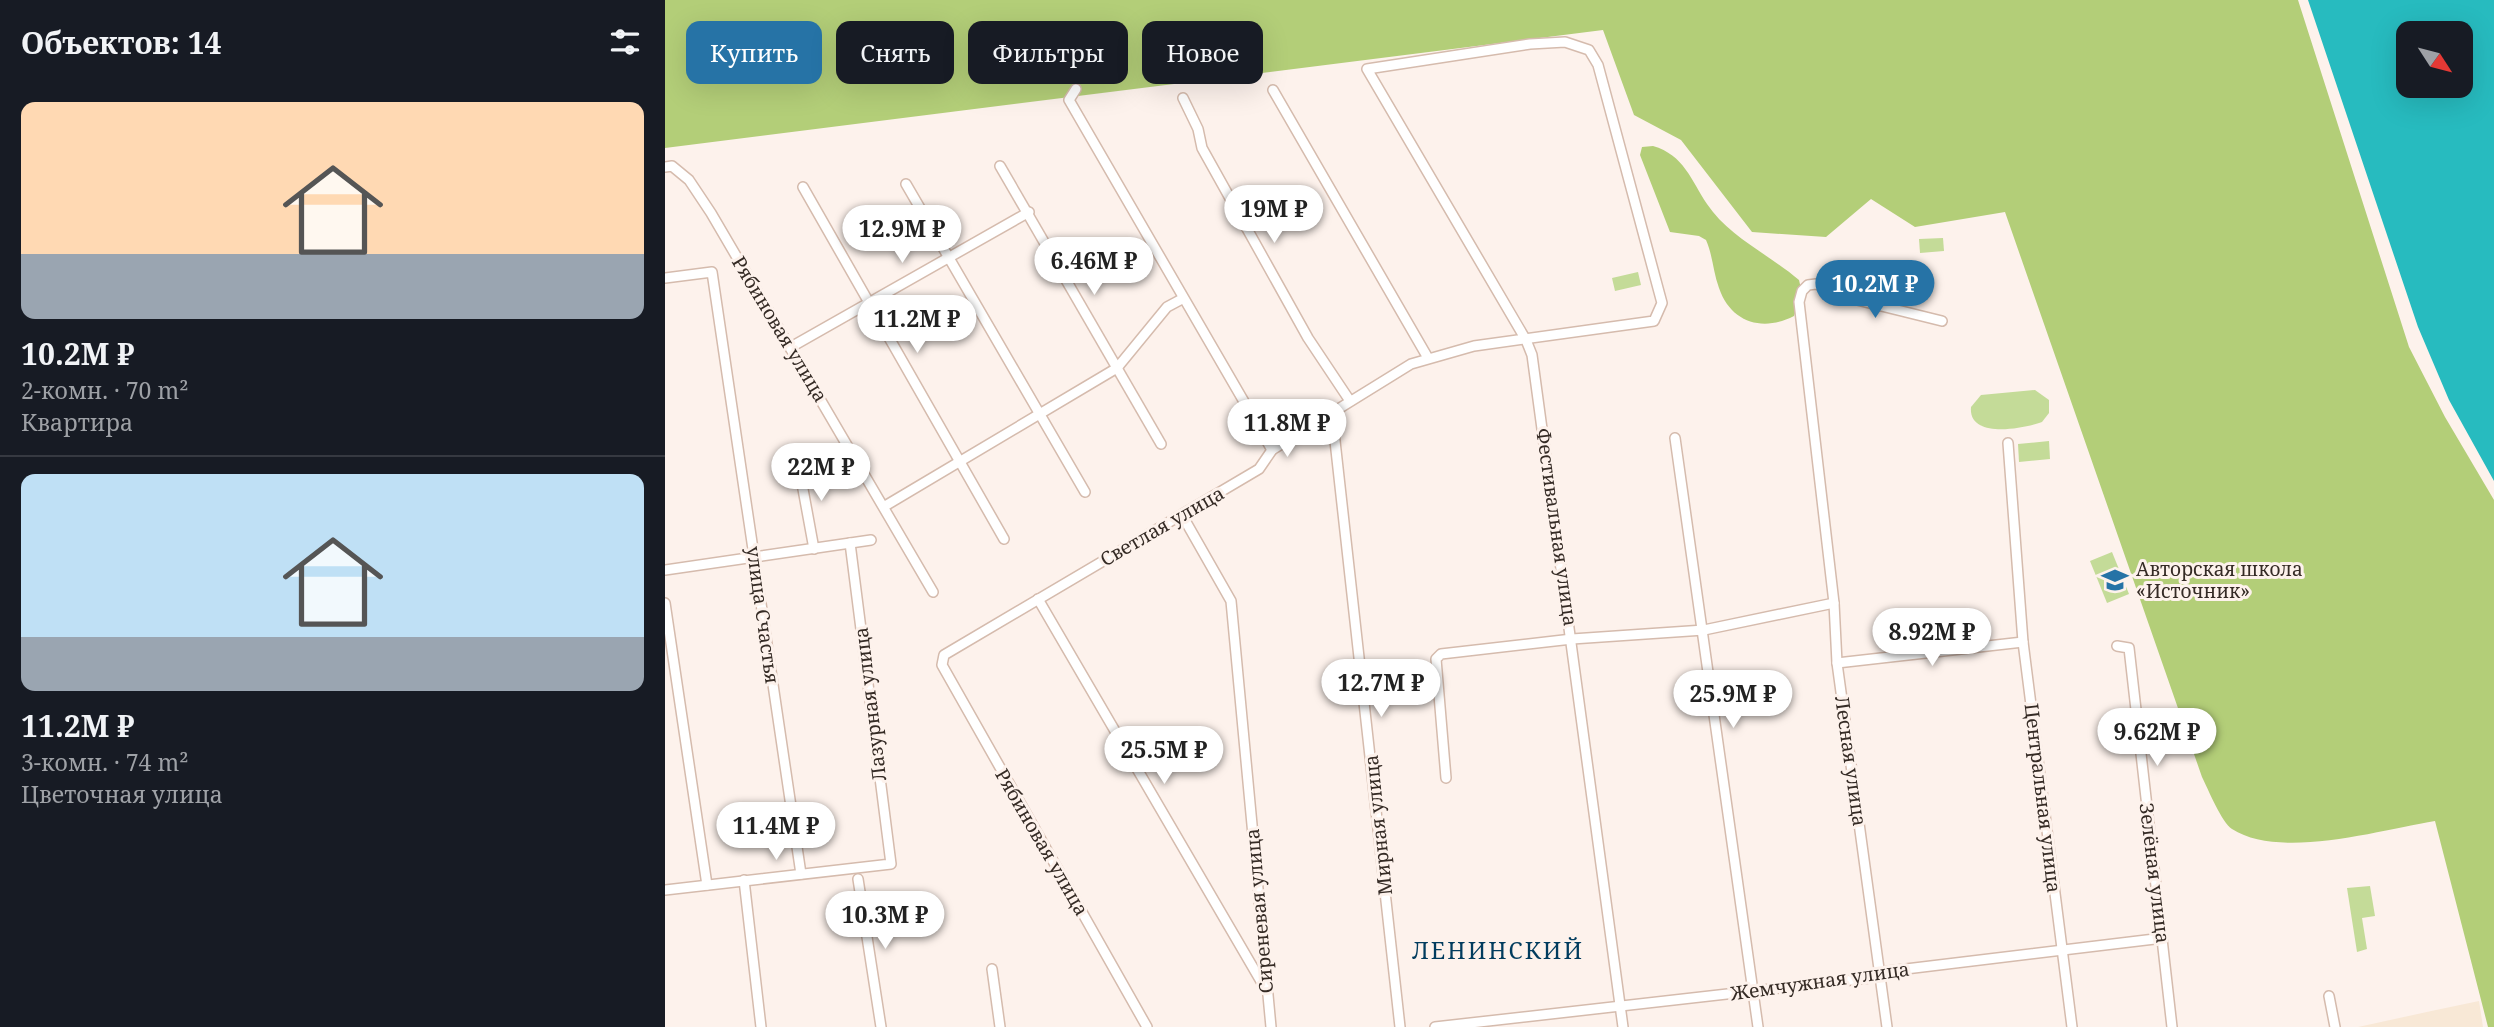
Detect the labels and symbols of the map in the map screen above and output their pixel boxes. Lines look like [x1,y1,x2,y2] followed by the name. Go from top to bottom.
[2396,21,2473,98] north arrow
[1225,186,1323,245] pin: 19M ₽
[837,205,967,265] pin: 12.9M ₽
[1029,238,1159,297] pin: 6.46M ₽
[726,251,834,407] street label: Рябиновая улица
[1810,260,1940,320] pin: 10.2M ₽
[852,296,982,355] pin: 11.2M ₽
[1222,400,1352,459] pin: 11.8M ₽
[1530,426,1584,628] street label: Фестивальная улица
[772,444,870,503] pin: 22M ₽
[1095,480,1229,572] street label: Светлая улица
[740,545,786,686] street label: улица Счастья
[2136,556,2303,604] place label: Авторская школа «Источник»
[2100,565,2130,595] school or university icon: Авторская школа «Источник»
[1867,608,1997,668] pin: 8.92M ₽
[848,626,892,782] street label: Лазурная улица
[1316,660,1446,719] pin: 12.7M ₽
[1668,670,1798,730] pin: 25.9M ₽
[1829,694,1873,828] street label: Лесная улица
[2018,702,2068,894] street label: Центральная улица
[2092,708,2222,768] pin: 9.62M ₽
[1099,726,1229,786] pin: 25.5M ₽
[1358,753,1398,897] street label: Мирная улица
[989,764,1095,920] street label: Рябиновая улица
[2133,801,2177,945] street label: Зелёная улица
[711,802,841,862] pin: 11.4M ₽
[1239,827,1279,995] street label: Сиреневая улица
[820,892,950,951] pin: 10.3M ₽
[1412,934,1584,966] district label: ЛЕНИНСКИЙ
[1728,956,1911,1007] street label: Жемчужная улица

